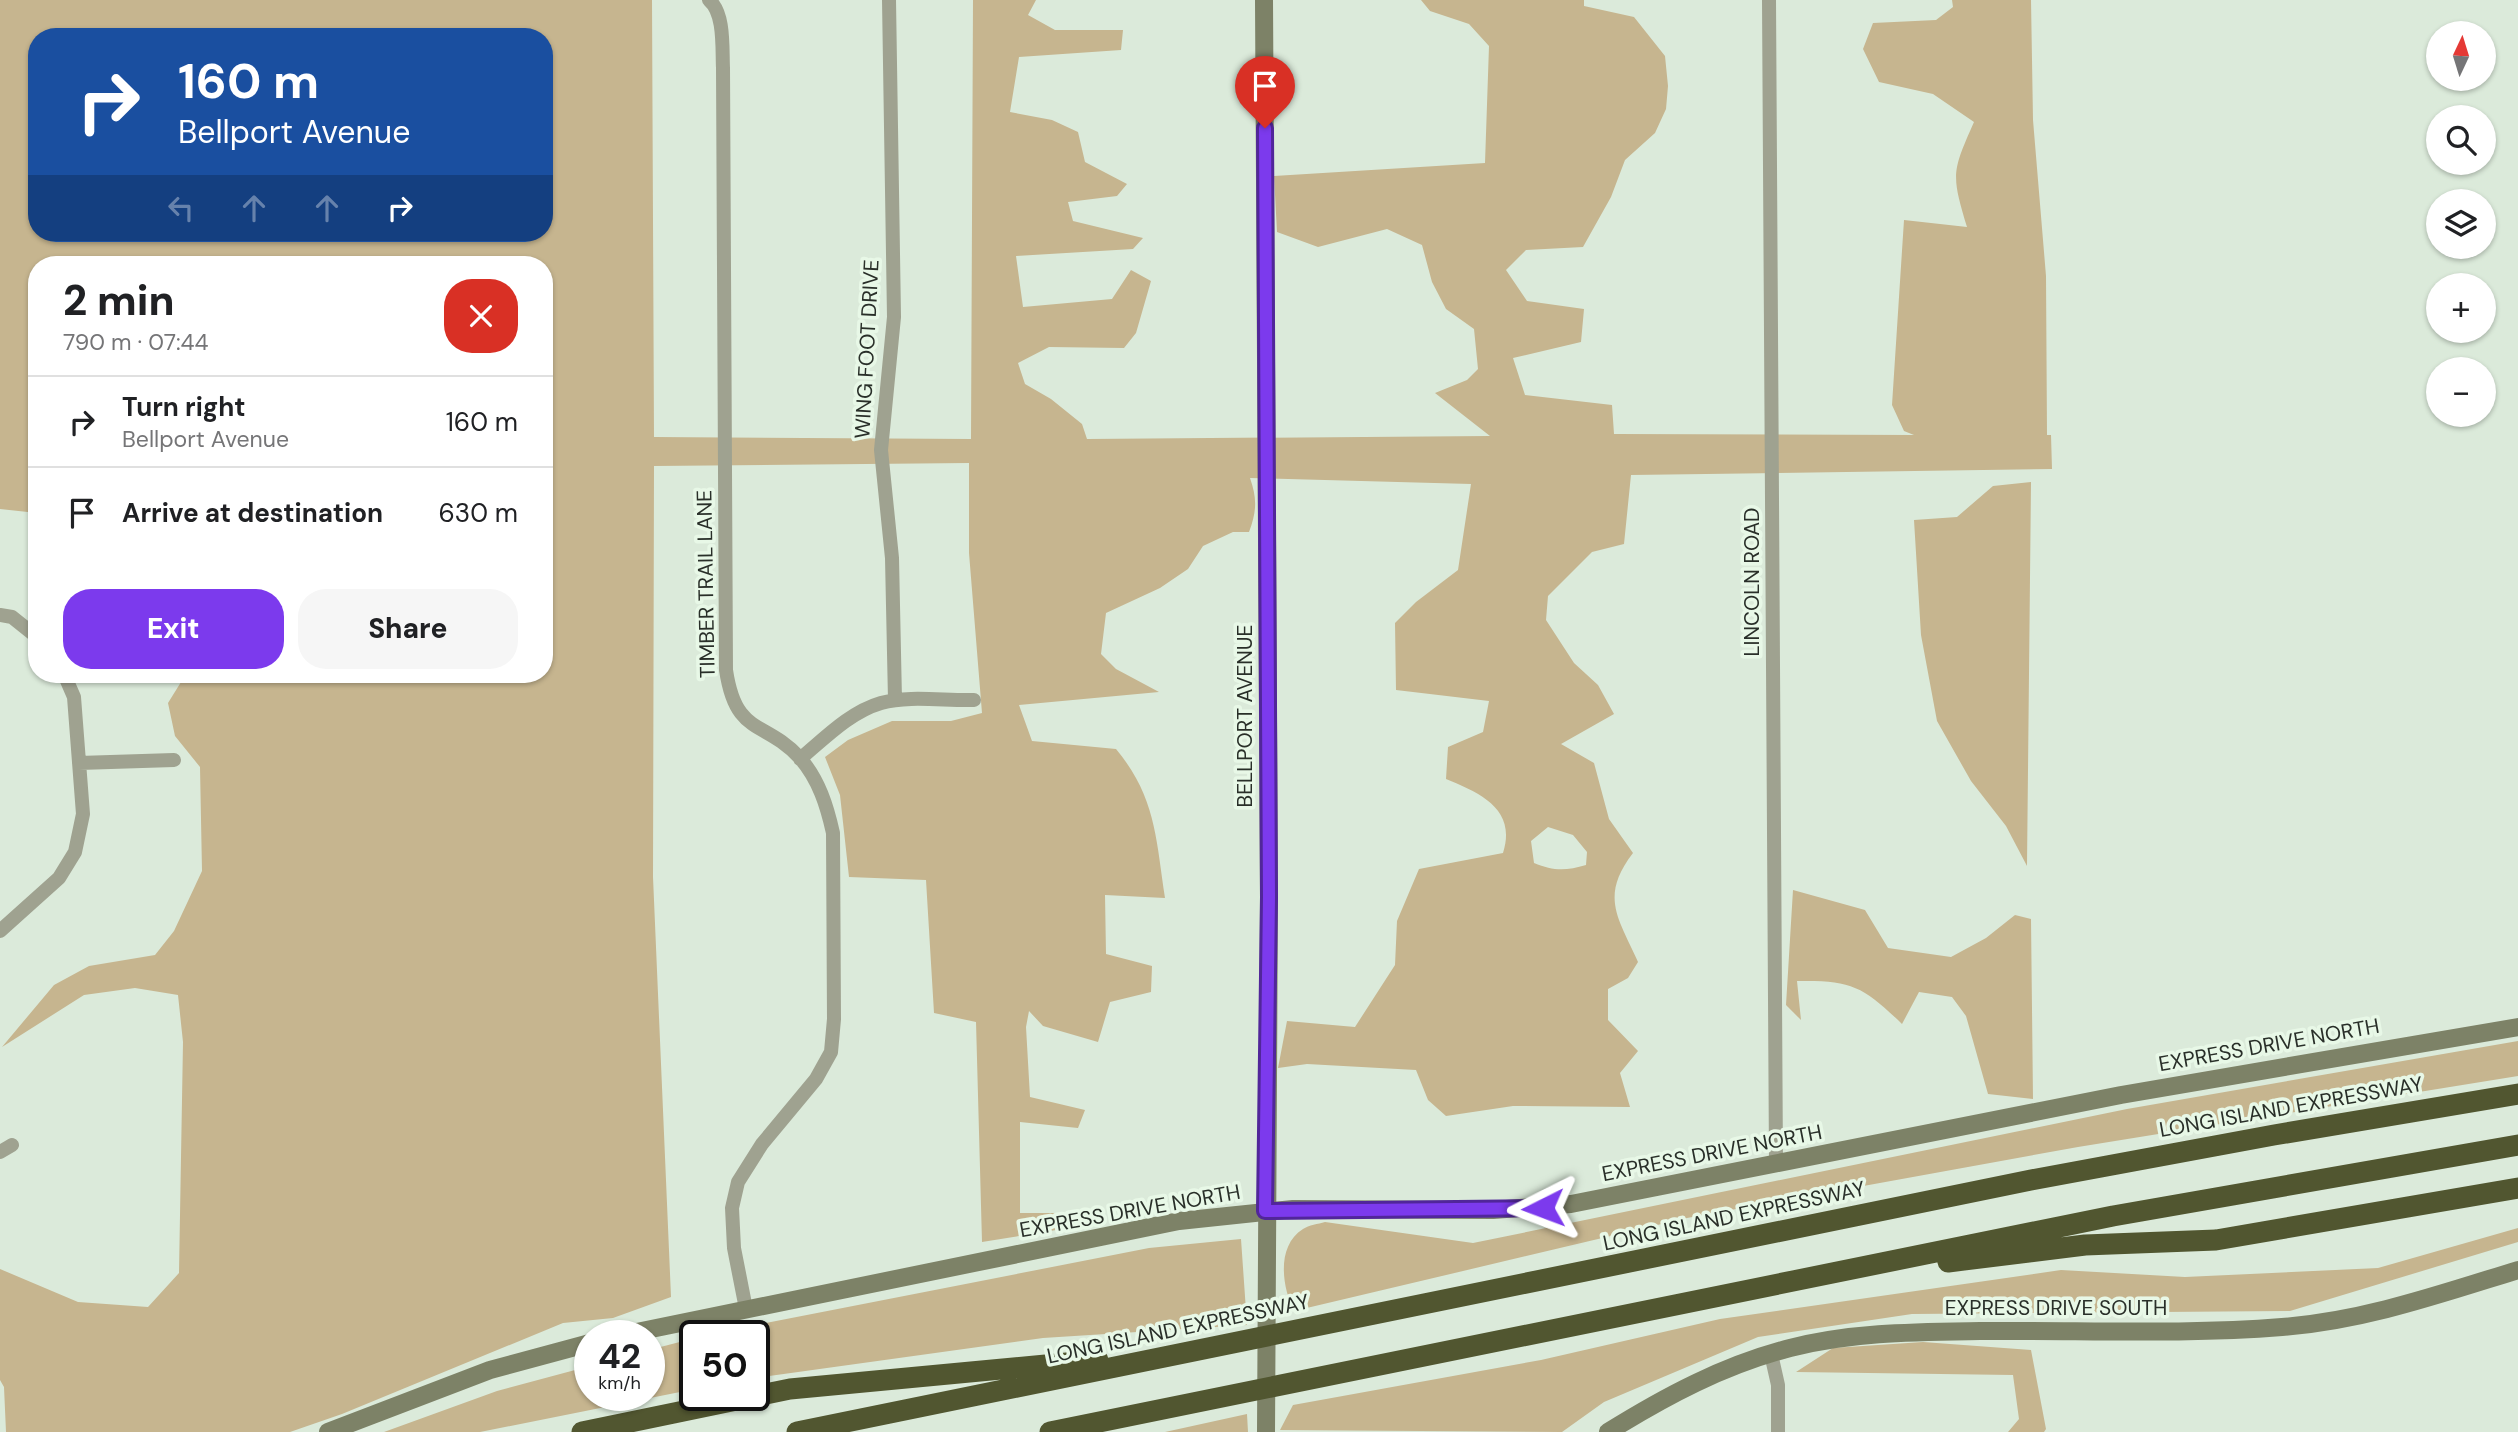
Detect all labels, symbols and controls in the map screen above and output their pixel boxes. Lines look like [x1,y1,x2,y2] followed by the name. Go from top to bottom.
[2426,21,2496,91] north arrow
[2426,21,2496,427] map controls
[178,49,319,113] text: 160 m
[63,56,154,147] icon: right
[1235,56,1295,128] pin
[1246,67,1284,105] icon: arrive
[2426,105,2496,175] button: search
[178,111,410,153] text: Bellport Avenue
[162,189,200,227] icon: left
[235,189,273,227] icon: ahead
[308,189,346,227] icon: ahead
[381,189,419,227] icon: right
[2426,189,2496,259] button: layers
[848,259,886,439] street label: WING FOOT DRIVE
[63,273,174,328] text: 2 min
[2426,273,2496,343] button: +
[444,279,518,353] button: close
[63,327,209,357] text: 790 m · 07:44
[2426,357,2496,427] button: −
[122,390,246,424] text: Turn right
[63,403,101,441] icon: right
[446,405,518,439] text: 160 m
[122,424,289,454] text: Bellport Avenue
[690,490,722,678] street label: TIMBER TRAIL LANE
[63,494,101,532] icon: arrive
[122,496,383,530] text: Arrive at destination
[438,496,518,530] text: 630 m
[1738,507,1766,657] street label: LINCOLN ROAD
[63,589,284,669] button: Exit
[298,589,518,669] button: Share
[1231,625,1259,807] street label: BELLPORT AVENUE
[2156,1012,2382,1078] street label: EXPRESS DRIVE NORTH
[2157,1070,2425,1144] street label: LONG ISLAND EXPRESSWAY
[1600,1118,1824,1188] street label: EXPRESS DRIVE NORTH
[1506,1171,1580,1245] position arrow
[1600,1175,1868,1257] street label: LONG ISLAND EXPRESSWAY
[1017,1178,1243,1244] street label: EXPRESS DRIVE NORTH
[1044,1288,1312,1370] street label: LONG ISLAND EXPRESSWAY
[1945,1294,2167,1322] street label: EXPRESS DRIVE SOUTH
[679,1320,770,1411] speed limit sign: 50
[598,1333,641,1379] text: 42
[598,1371,641,1395] text: km/h

